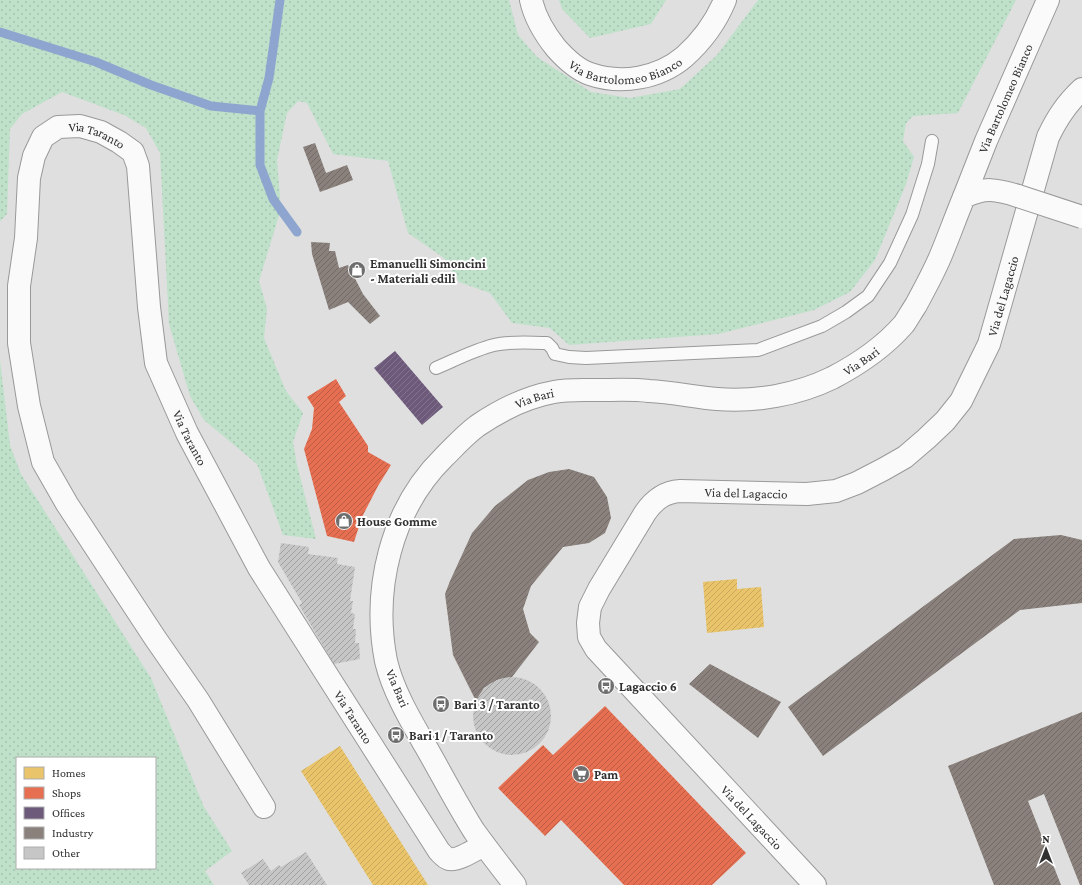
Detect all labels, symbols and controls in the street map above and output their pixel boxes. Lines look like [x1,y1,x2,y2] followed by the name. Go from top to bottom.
[975,41,1036,155] street label: Via Bartolomeo Bianco
[567,48,685,66] street label: Via Bartolomeo Bianco
[566,54,685,87] text: Via Bartolomeo Bianco
[68,119,128,152] street label: Via Taranto
[985,254,1022,338] street label: Via del Lagaccio
[370,256,486,286] place label: Emanuelli Simoncini - Materiali edili
[347,260,367,280] shop icon: Emanuelli Simoncini - Materiali edili
[840,343,883,378] street label: Via Bari
[513,385,556,412] street label: Via Bari
[170,408,210,468] street label: Via Taranto
[704,485,788,502] street label: Via del Lagaccio
[334,511,354,531] shop icon: House Gomme
[357,514,437,529] place label: House Gomme
[383,667,413,710] street label: Via Bari
[596,676,616,696] bus stop icon: Lagaccio 6
[619,679,677,694] place label: Lagaccio 6
[331,688,376,746] street label: Via Taranto
[431,694,451,714] bus stop icon: Bari 3 / Taranto
[454,697,540,712] place label: Bari 3 / Taranto
[386,725,406,745] bus stop icon: Bari 1 / Taranto
[409,728,494,743] place label: Bari 1 / Taranto
[16,757,156,869] legend
[571,764,591,784] supermarket icon: Pam
[52,766,86,780] text: Homes
[594,767,618,782] place label: Pam
[718,782,785,853] street label: Via del Lagaccio
[52,786,81,800] text: Shops
[52,806,85,820] text: Offices
[52,826,94,840] text: Industry
[1026,829,1066,869] north arrow
[1042,833,1050,845] text: N
[52,846,81,860] text: Other

